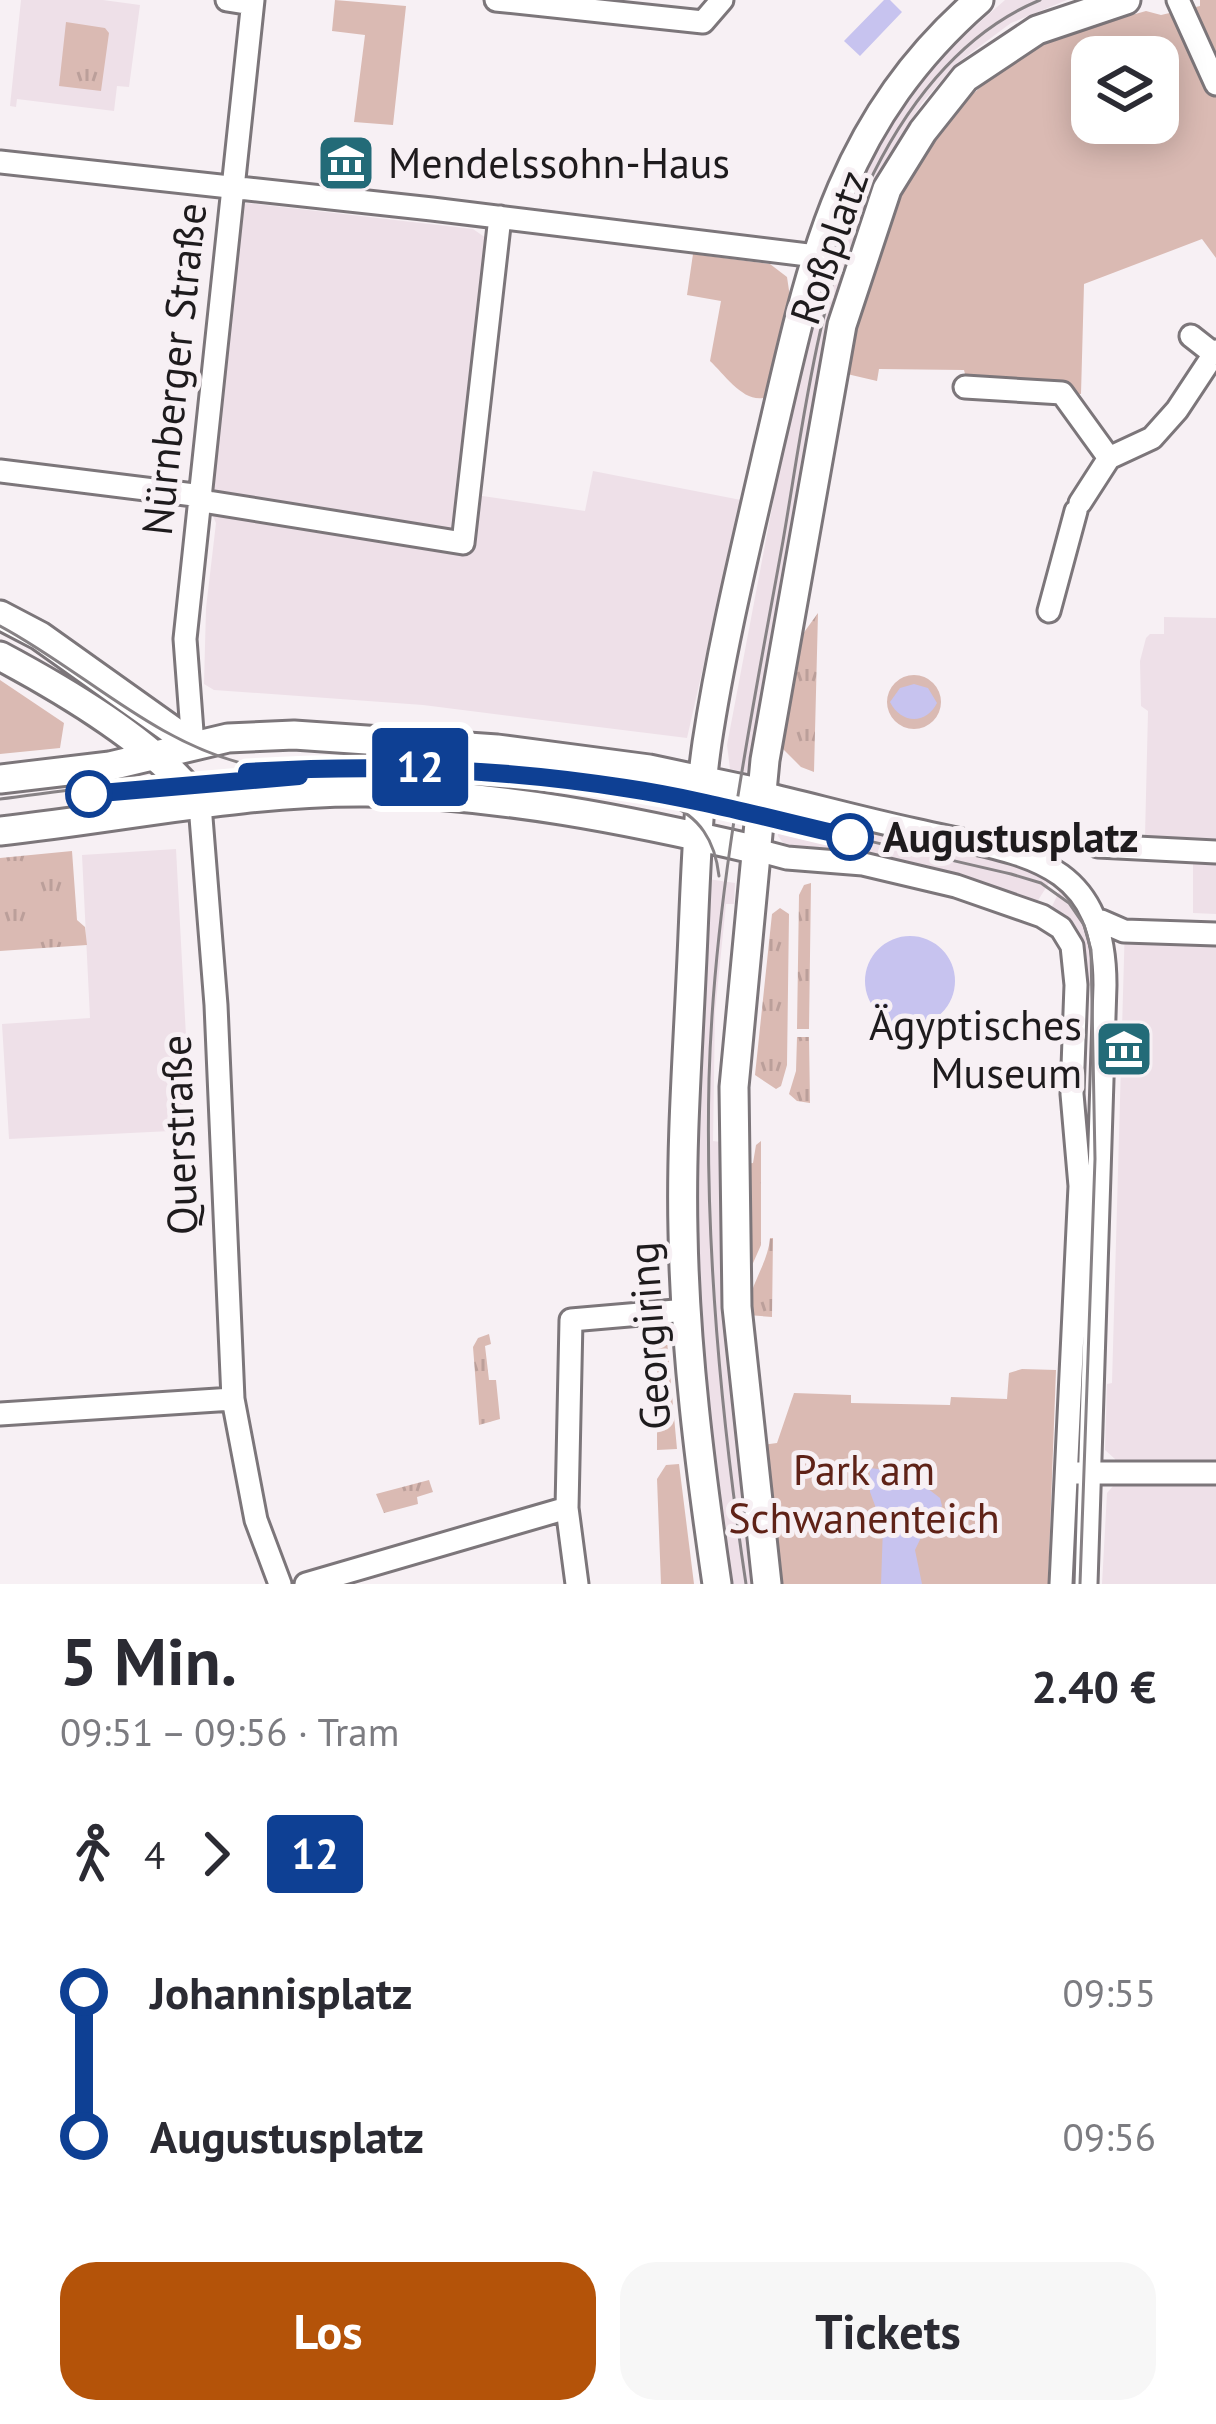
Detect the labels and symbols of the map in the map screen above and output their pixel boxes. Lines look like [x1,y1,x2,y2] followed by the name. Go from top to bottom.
[315,132,377,194] museum icon: Mendelssohn-Haus
[388,135,730,190] place label: Mendelssohn-Haus
[777,163,880,331] street label: Roßplatz
[129,200,218,538] street label: Nürnberger Straße
[366,728,474,806] line badge: 12
[67,772,111,816] unlabelled marker
[883,809,1139,864] place label: Augustusplatz
[828,815,872,859] marker: Augustusplatz
[869,997,1082,1100] place label: Ägyptisches Museum
[1093,1018,1155,1080] museum icon: Ägyptisches Museum
[148,1034,209,1236] street label: Querstraße
[615,1240,683,1432] street label: Georgiring
[728,1442,1000,1545] park label: Park am Schwanenteich

